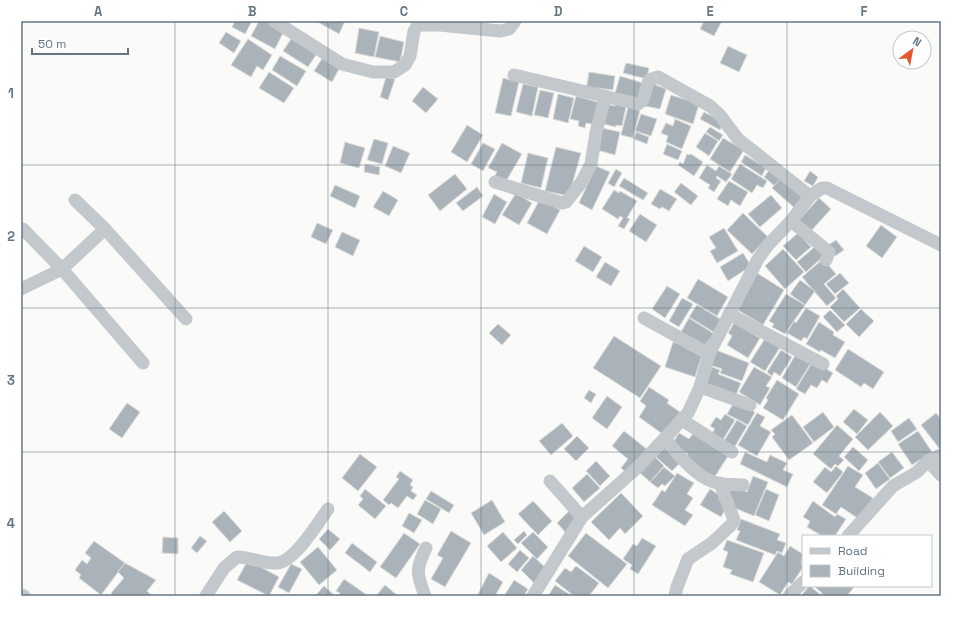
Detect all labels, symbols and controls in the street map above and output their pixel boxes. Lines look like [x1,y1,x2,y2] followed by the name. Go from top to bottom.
[94,3,103,20] text: A
[248,3,257,20] text: B
[400,3,408,20] text: C
[554,3,563,20] text: D
[706,3,714,20] text: E
[861,3,868,20] text: F
[32,30,128,56] scale bar
[892,30,932,70] north arrow
[910,34,924,49] text: N
[38,36,66,52] text: 50 m
[8,85,14,102] text: 1
[7,228,15,245] text: 2
[7,372,15,389] text: 3
[7,515,15,532] text: 4
[802,535,932,587] legend
[838,543,867,559] text: Road
[838,563,885,579] text: Building

